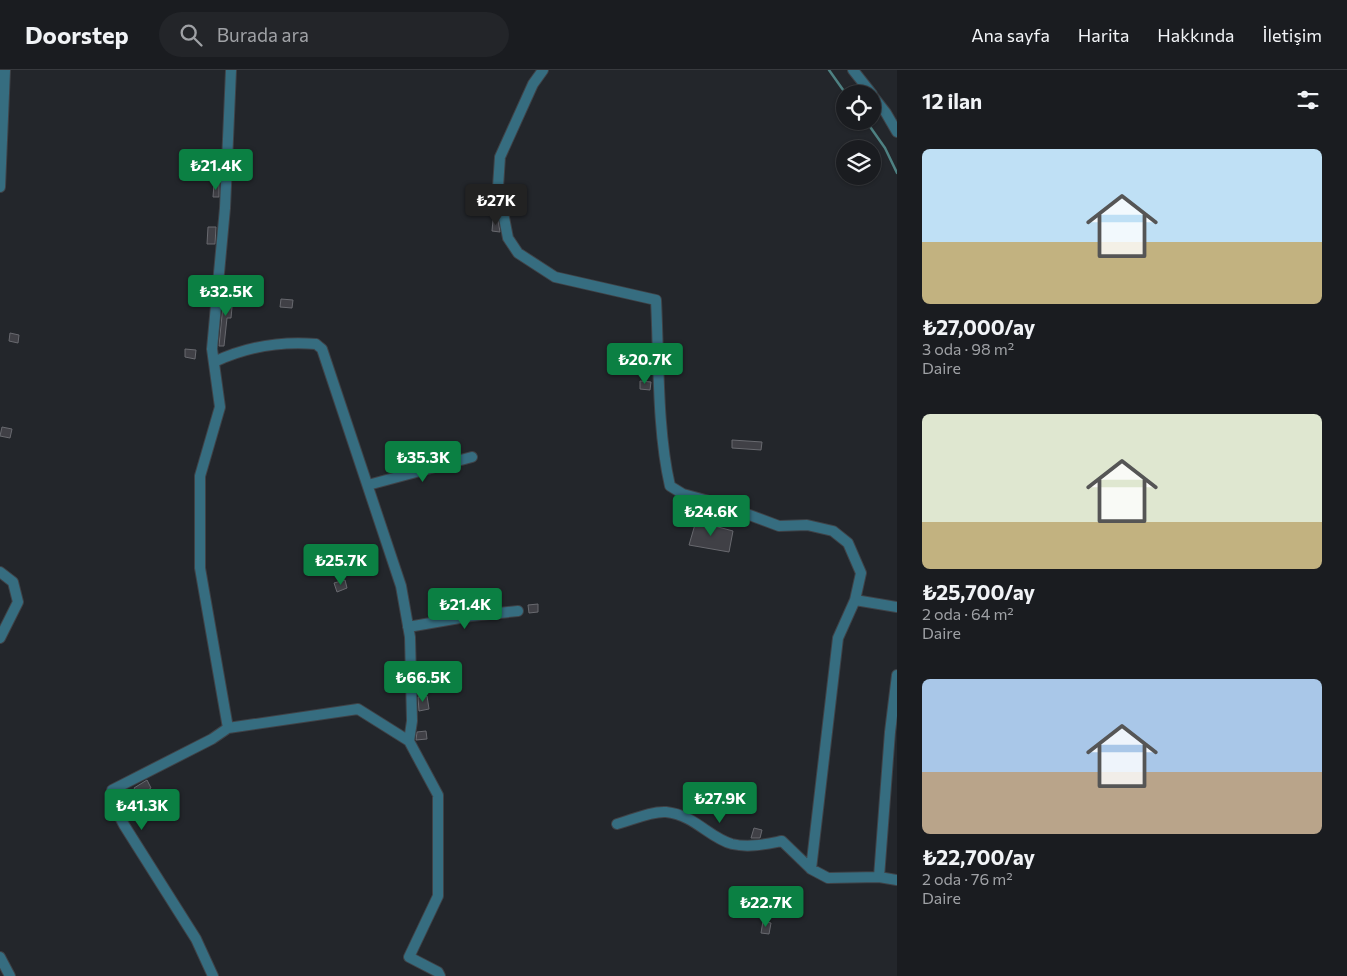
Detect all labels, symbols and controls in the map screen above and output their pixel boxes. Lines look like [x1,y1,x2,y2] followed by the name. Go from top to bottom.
[159,12,509,57] search box
[25,20,129,49] text: Doorstep
[177,21,205,49] icon: search
[217,23,309,46] text: Burada ara
[971,24,1050,46] text: Ana sayfa
[1078,24,1129,46] text: Harita
[1157,24,1235,46] text: Hakkında
[1263,24,1322,46] text: İletişim
[836,85,881,185] map controls
[836,85,881,130] button: locate
[1294,86,1322,114] icon: filters
[922,88,982,113] text: 12 ilan
[836,140,881,185] button: layers
[175,148,257,191] pin: ₺21.4K
[190,155,242,174] text: ₺21.4K
[1077,181,1167,271] icon: home
[466,184,526,226] pin: ₺27K
[476,190,516,209] text: ₺27K
[185,274,267,317] pin: ₺32.5K
[199,281,253,300] text: ₺32.5K
[922,314,1035,339] text: ₺27,000/ay
[922,339,1014,358] text: 3 oda · 98 m²
[604,342,686,385] pin: ₺20.7K
[618,349,672,368] text: ₺20.7K
[922,358,961,377] text: Daire
[382,440,464,483] pin: ₺35.3K
[1077,446,1167,536] icon: home
[396,447,450,466] text: ₺35.3K
[670,494,752,537] pin: ₺24.6K
[684,501,738,520] text: ₺24.6K
[300,544,382,586] pin: ₺25.7K
[314,550,368,569] text: ₺25.7K
[922,579,1035,604] text: ₺25,700/ay
[424,588,506,630] pin: ₺21.4K
[439,594,491,613] text: ₺21.4K
[922,604,1014,623] text: 2 oda · 64 m²
[922,623,961,642] text: Daire
[382,660,464,703] pin: ₺66.5K
[395,667,451,686] text: ₺66.5K
[1077,711,1167,801] icon: home
[679,782,761,824] pin: ₺27.9K
[101,788,183,831] pin: ₺41.3K
[694,788,746,807] text: ₺27.9K
[116,795,168,814] text: ₺41.3K
[922,844,1035,869] text: ₺22,700/ay
[922,869,1013,888] text: 2 oda · 76 m²
[725,886,807,928] pin: ₺22.7K
[922,888,961,907] text: Daire
[739,892,793,911] text: ₺22.7K

